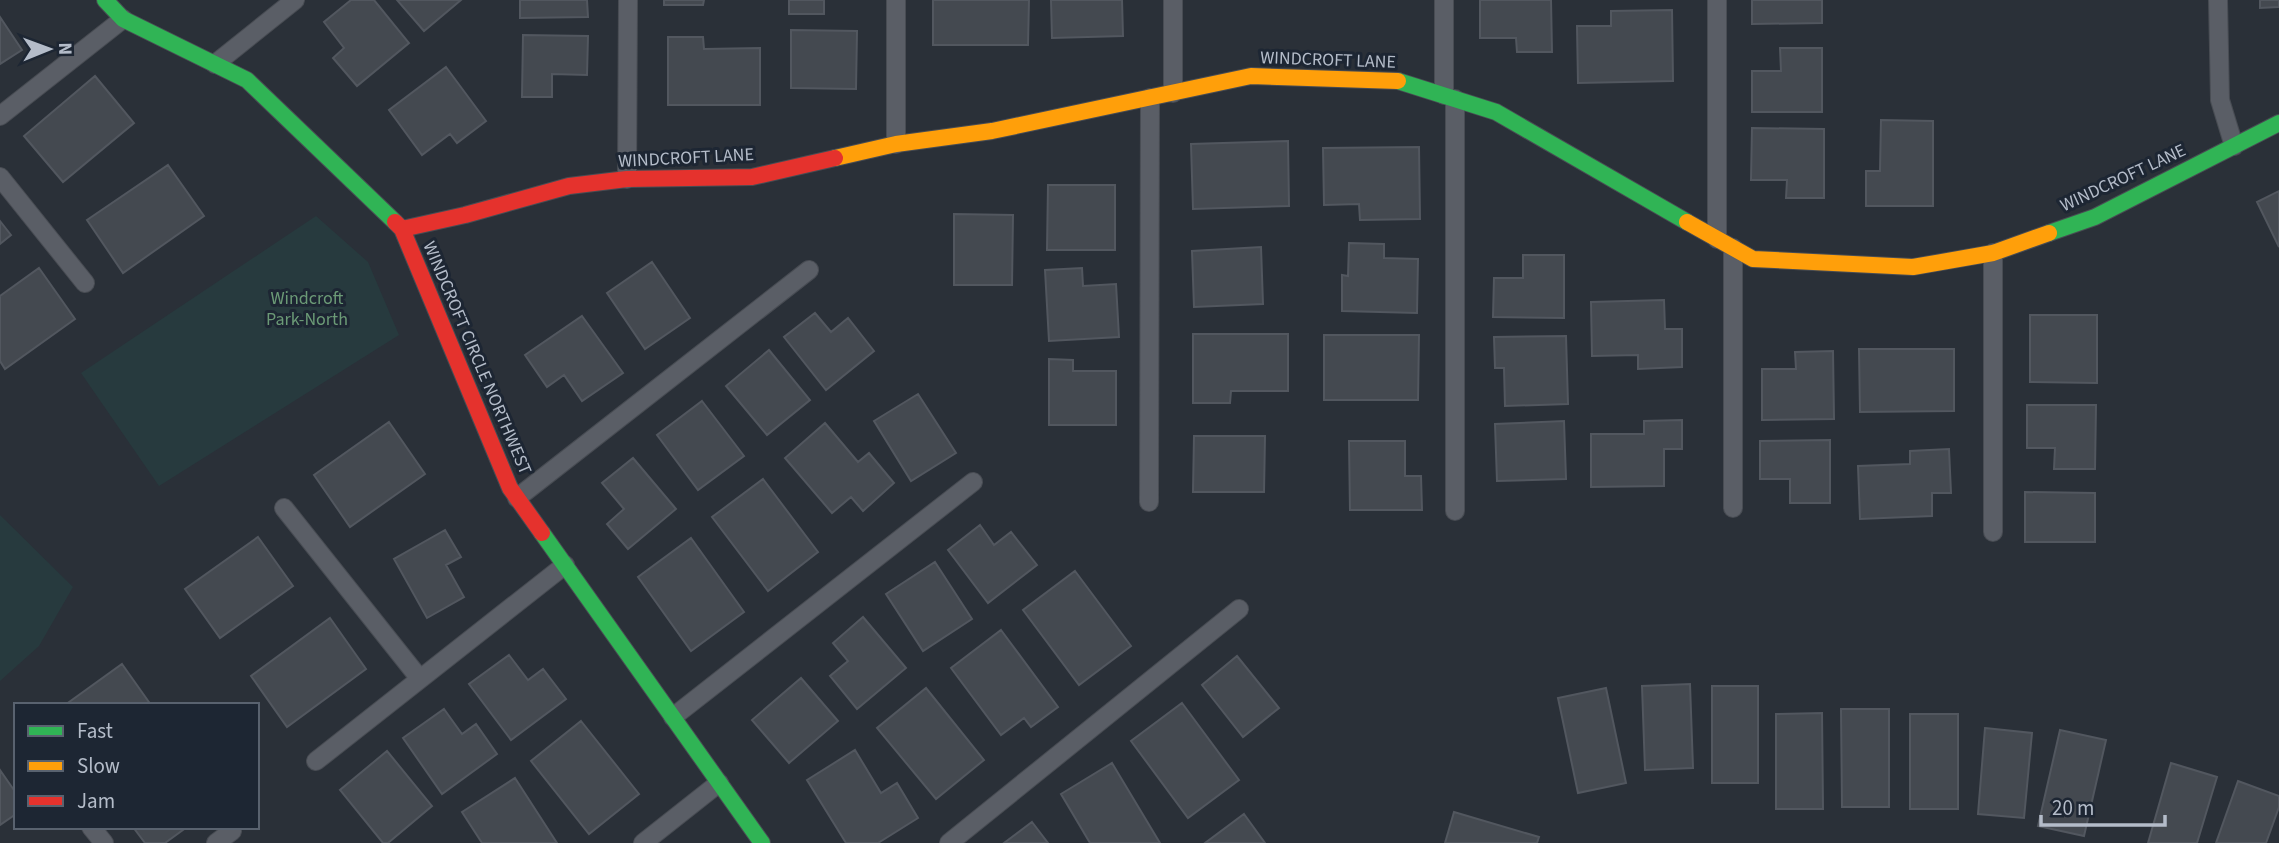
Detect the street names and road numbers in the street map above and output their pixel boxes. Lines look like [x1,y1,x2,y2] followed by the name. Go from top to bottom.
[1260,45,1396,75] street label: WINDCROFT LANE
[2056,138,2190,218] street label: WINDCROFT LANE
[617,142,755,174] street label: WINDCROFT LANE
[416,238,538,479] street label: WINDCROFT CIRCLE NORTHWEST

